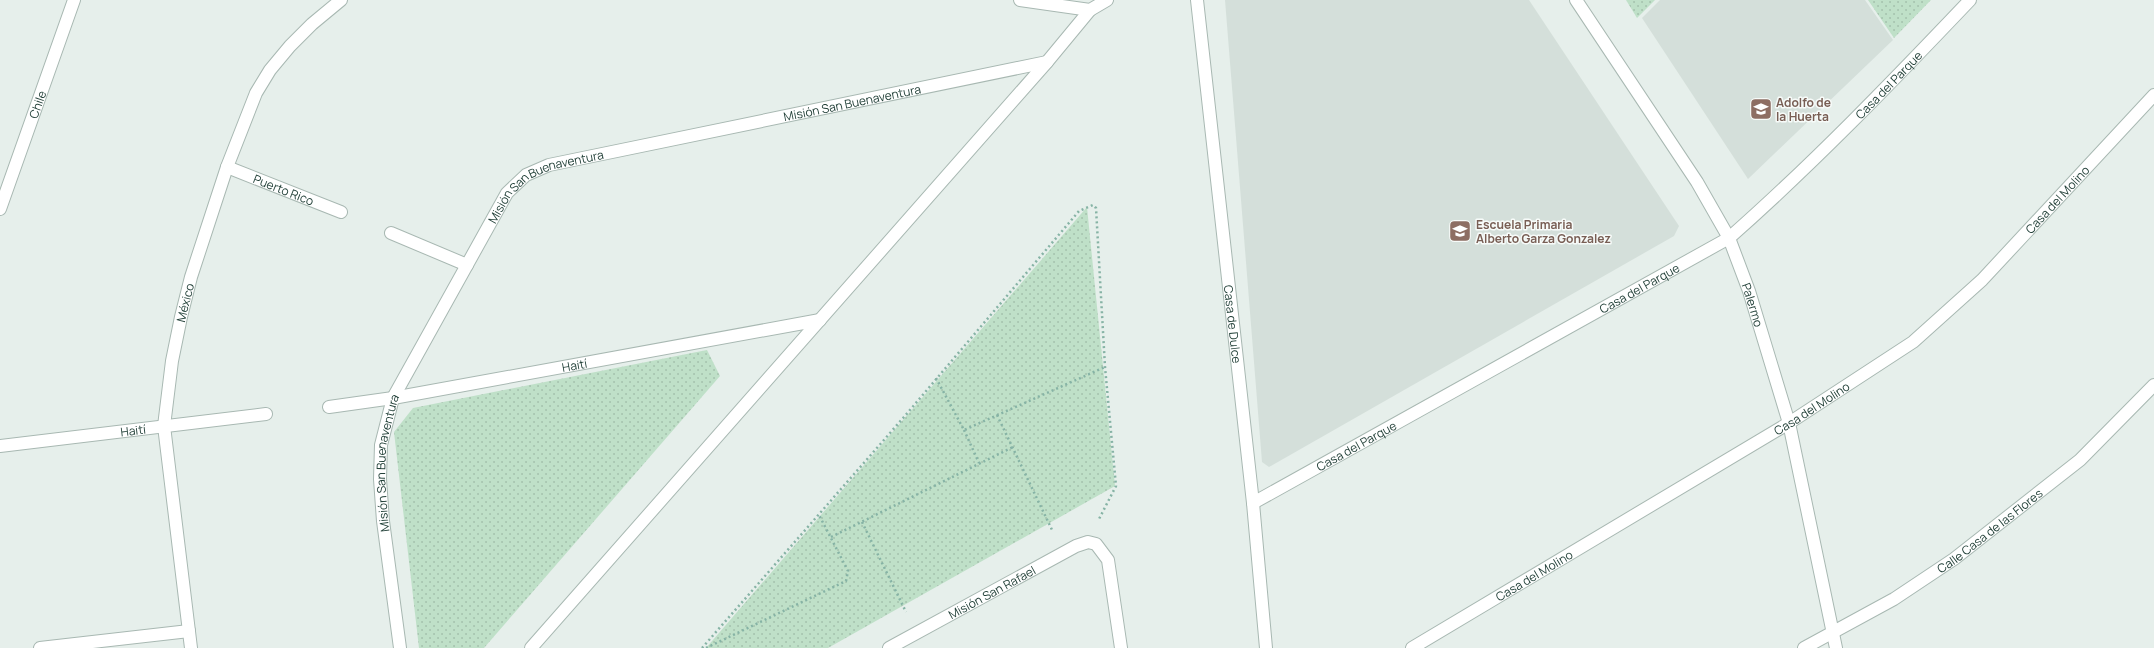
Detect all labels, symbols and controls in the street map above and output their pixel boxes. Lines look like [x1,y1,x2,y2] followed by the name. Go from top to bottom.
[1851,47,1926,123] street label: Casa del Parque
[782,80,922,125] street label: Misión San Buenaventura
[24,88,50,121] street label: Chile
[1776,94,1831,125] place label: Adolfo de la Huerta
[1748,96,1774,122] school or university icon: Adolfo de la Huerta
[483,145,605,226] street label: Misión San Buenaventura
[2021,162,2093,237] street label: Casa del Molino
[251,170,317,209] street label: Puerto Rico
[1476,216,1611,247] place label: Escuela Primaria Alberto Garza Gonzalez
[1447,218,1473,244] school or university icon: Escuela Primaria Alberto Garza Gonzalez
[1596,259,1682,317] street label: Casa del Parque
[1738,280,1768,329] street label: Palermo
[172,281,198,324] street label: México
[1220,284,1246,364] street label: Casa de Dulce
[560,354,589,376] street label: Haití
[1770,377,1853,439] street label: Casa del Molino
[371,390,402,533] street label: Misión San Buenaventura
[1313,416,1399,475] street label: Casa del Parque
[119,420,147,440] street label: Haití
[1933,484,2046,577] street label: Calle Casa de las Flores
[1492,546,1576,605] street label: Casa del Molino
[945,561,1038,623] street label: Misión San Rafael

